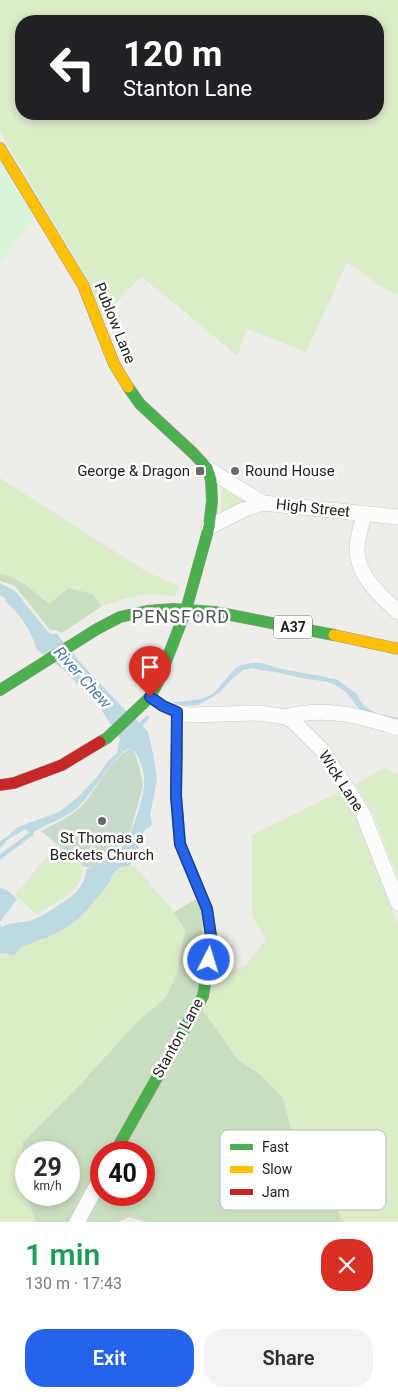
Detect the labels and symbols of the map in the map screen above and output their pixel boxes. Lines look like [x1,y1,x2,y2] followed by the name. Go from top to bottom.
[91,280,139,366] street label: Publow Lane
[77,462,190,480] place label: George & Dragon
[245,462,335,480] place label: Round House
[194,465,206,477] marker: George & Dragon
[229,465,241,477] marker: Round House
[275,495,351,521] street label: High Street
[132,606,230,627] district label: PENSFORD
[274,616,312,638] road number: A37
[50,642,116,712] water label: River Chew
[129,646,171,697] pin
[315,747,367,815] street label: Wick Lane
[96,815,108,827] marker: St Thomas a Beckets Church
[50,829,154,864] place label: St Thomas a Beckets Church
[182,933,234,985] position arrow
[149,995,207,1081] street label: Stanton Lane
[220,1130,386,1210] legend
[262,1139,289,1155] text: Fast
[90,1141,155,1206] speed limit sign: 40
[262,1161,293,1177] text: Slow
[262,1184,290,1200] text: Jam

